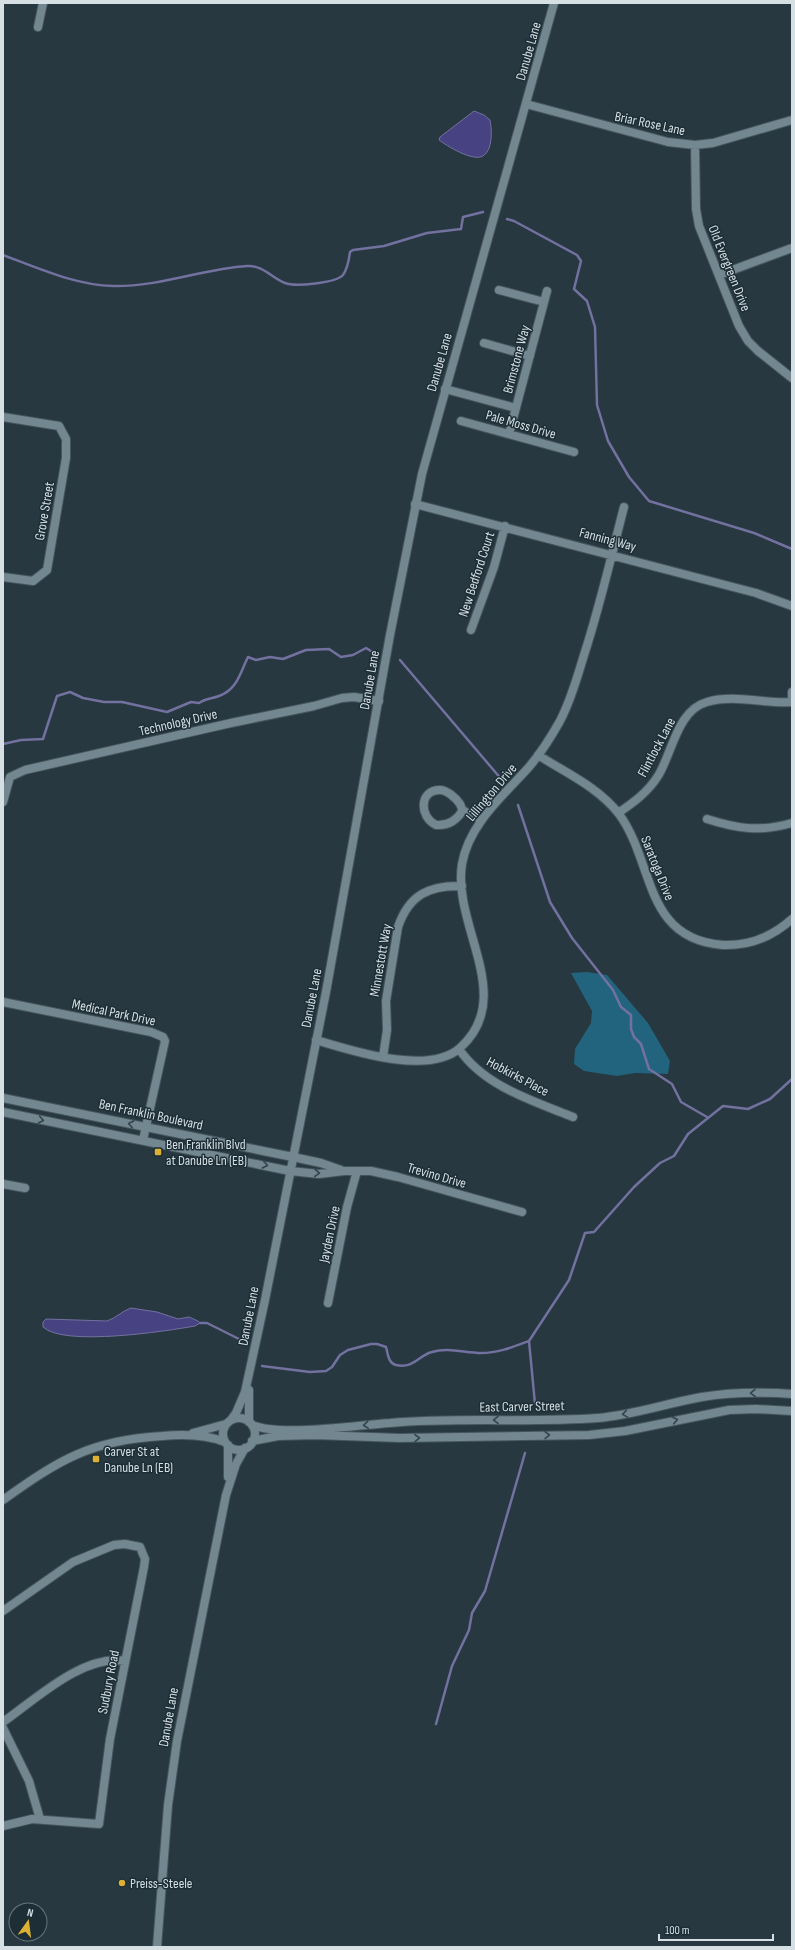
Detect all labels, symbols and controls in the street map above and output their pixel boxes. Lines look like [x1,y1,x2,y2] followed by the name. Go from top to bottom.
[512,20,545,82] street label: Danube Lane
[613,108,687,139] street label: Briar Rose Lane
[705,223,755,314] street label: Old Evergreen Drive
[499,322,534,395] street label: Brimstone Way
[423,331,456,393] street label: Danube Lane
[484,406,558,443] street label: Pale Moss Drive
[31,480,58,542] street label: Grove Street
[578,524,639,555] street label: Fanning Way
[455,529,498,619] street label: New Bedford Court
[356,649,383,711] street label: Danube Lane
[137,705,219,740] street label: Technology Drive
[634,715,679,780] street label: Flintlock Lane
[462,760,520,825] street label: Lillington Drive
[637,833,678,903] street label: Saratoga Drive
[366,922,395,998] street label: Minnestott Way
[297,967,326,1029] street label: Danube Lane
[70,995,157,1030] street label: Medical Park Drive
[484,1053,552,1100] street label: Hobkirks Place
[97,1095,205,1134] street label: Ben Franklin Boulevard
[38,1115,44,1123] one-way arrow
[128,1120,135,1128] one-way arrow
[166,1136,247,1169] place label: Ben Franklin Blvd at Danube Ln (EB)
[153,1147,163,1157] marker: Ben Franklin Blvd at Danube Ln (EB)
[405,1159,468,1192] street label: Trevino Drive
[261,1161,268,1169] one-way arrow
[314,1169,320,1177] one-way arrow
[315,1204,344,1265] street label: Jayden Drive
[234,1285,263,1347] street label: Danube Lane
[750,1389,756,1397] one-way arrow
[479,1397,565,1416] street label: East Carver Street
[622,1410,628,1418] one-way arrow
[493,1416,499,1424] one-way arrow
[672,1417,679,1425] one-way arrow
[363,1420,369,1429] one-way arrow
[544,1431,550,1439] one-way arrow
[414,1434,420,1442] one-way arrow
[104,1443,173,1476] place label: Carver St at Danube Ln (EB)
[91,1454,101,1464] marker: Carver St at Danube Ln (EB)
[94,1649,123,1715] street label: Sudbury Road
[155,1686,182,1748] street label: Danube Lane
[130,1875,193,1892] place label: Preiss-Steele
[117,1878,127,1888] marker: Preiss-Steele
[8,1902,48,1942] north arrow
[26,1906,35,1920] text: N
[659,1916,773,1942] scale bar
[665,1923,690,1938] text: 100 m

